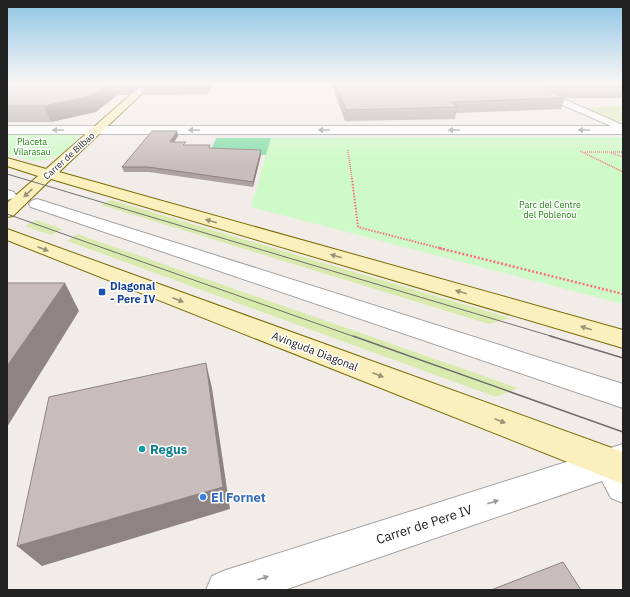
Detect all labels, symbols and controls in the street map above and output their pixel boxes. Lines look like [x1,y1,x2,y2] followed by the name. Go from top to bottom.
[51,127,64,133] one-way arrow
[187,127,200,133] one-way arrow
[317,127,330,133] one-way arrow
[447,127,460,133] one-way arrow
[577,127,590,133] one-way arrow
[41,130,97,182] street label: Carrer de Bilbao
[13,136,51,157] park label: Placeta Vilarasau
[23,188,33,198] one-way arrow
[519,199,581,220] park label: Parc del Centre del Poblenou
[204,218,216,224] one-way arrow
[38,246,50,252] one-way arrow
[329,253,341,259] one-way arrow
[110,279,156,306] place label: Diagonal - Pere IV
[97,287,107,297] marker: Diagonal - Pere IV
[454,289,466,295] one-way arrow
[172,297,184,303] one-way arrow
[579,325,591,331] one-way arrow
[270,328,360,374] street label: Avinguda Diagonal
[373,373,385,379] one-way arrow
[494,418,506,424] one-way arrow
[150,441,188,458] place label: Regus
[137,444,147,454] marker: Regus
[211,489,266,506] place label: El Fornet
[198,492,208,502] marker: El Fornet
[487,498,499,504] one-way arrow
[374,501,474,548] street label: Carrer de Pere IV
[258,574,270,580] one-way arrow

